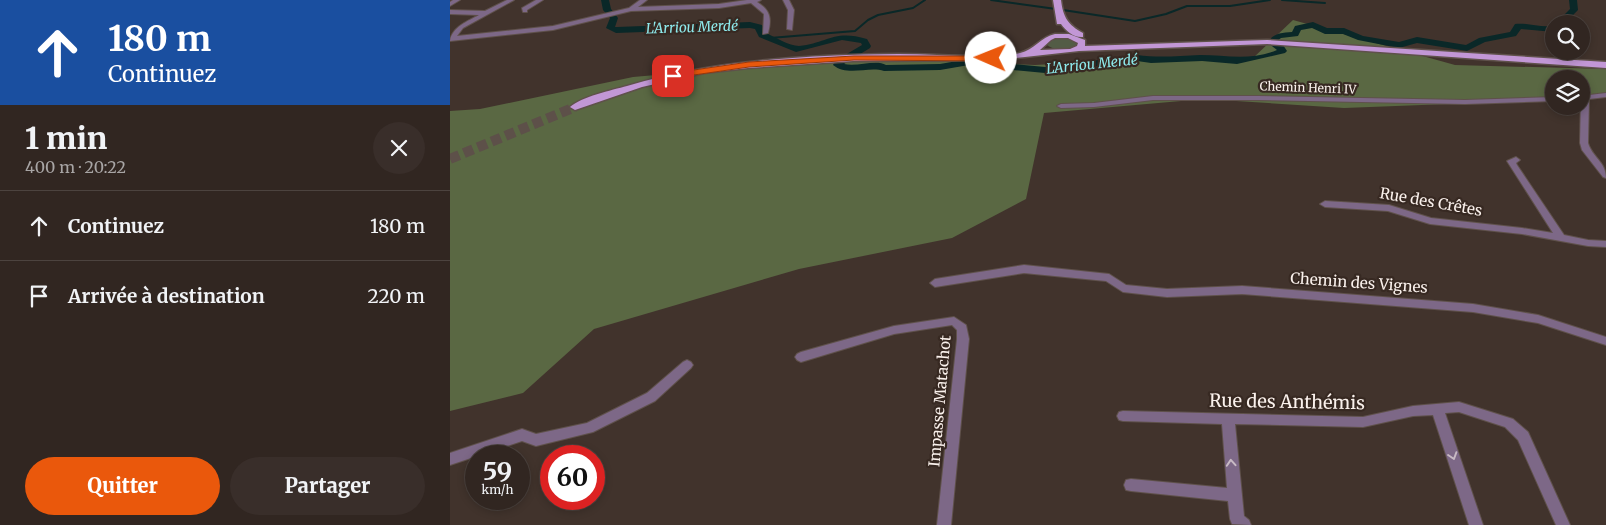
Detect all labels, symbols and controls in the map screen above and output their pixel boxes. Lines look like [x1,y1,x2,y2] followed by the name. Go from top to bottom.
[1545,15,1590,115] map controls
[1545,15,1590,60] button: search
[646,16,739,38] water label: L'Arriou Merdé
[108,17,211,61] text: 180 m
[25,20,90,85] icon: ahead
[964,31,1016,83] position arrow
[1045,50,1140,78] water label: L'Arriou Merdé
[652,55,694,97] pin
[108,60,216,88] text: Continuez
[659,62,687,90] icon: arrive
[1545,70,1590,115] button: layers
[1259,78,1358,97] street label: Chemin Henri IV
[25,119,107,157] text: 1 min
[373,122,425,174] button: close
[25,157,126,177] text: 400 m · 20:22
[1378,183,1484,220] street label: Rue des Crêtes
[25,212,53,240] icon: ahead
[68,214,164,238] text: Continuez
[370,214,425,238] text: 180 m
[1290,268,1428,297] street label: Chemin des Vignes
[25,282,53,310] icon: arrive
[68,284,265,308] text: Arrivée à destination
[368,284,425,308] text: 220 m
[924,334,955,468] street label: Impasse Matachot
[1209,389,1365,414] street label: Rue des Anthémis
[540,445,605,510] speed limit sign: 60
[1447,451,1457,460] one-way arrow
[483,455,512,487] text: 59
[25,457,220,515] button: Quitter
[230,457,425,515] button: Partager
[1226,458,1237,466] one-way arrow
[482,482,513,497] text: km/h

